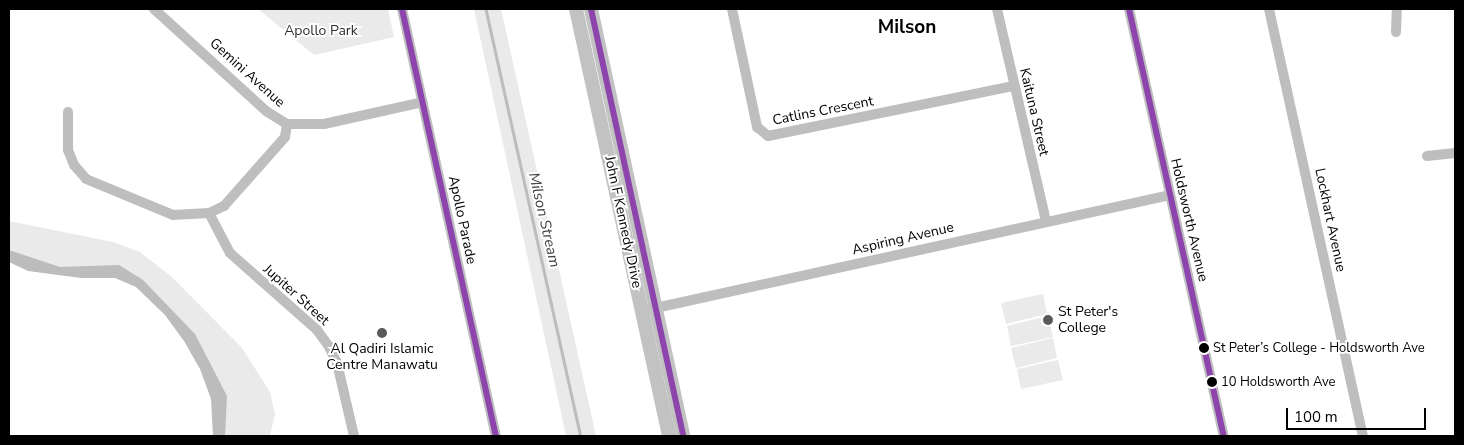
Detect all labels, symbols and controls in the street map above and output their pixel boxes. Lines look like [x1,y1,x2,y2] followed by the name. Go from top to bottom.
[878,17,936,39] district label: Milson
[284,23,358,39] park label: Apollo Park
[206,35,288,111] street label: Gemini Avenue
[1016,67,1052,157] street label: Kaituna Street
[771,93,875,129] street label: Catlins Crescent
[601,154,645,290] street label: John F Kennedy Drive
[1167,157,1211,283] street label: Holdsworth Avenue
[1311,167,1349,273] street label: Lockhart Avenue
[524,171,564,269] water label: Milson Stream
[444,174,480,266] street label: Apollo Parade
[850,219,956,259] street label: Aspiring Avenue
[260,261,332,329] street label: Jupiter Street
[1058,304,1118,336] place label: St Peter's College
[1042,314,1054,326] marker: St Peter's College
[376,327,388,339] marker: Al Qadiri Islamic Centre Manawatu
[1213,340,1425,356] place label: St Peter’s College - Holdsworth Ave
[326,341,438,374] place label: Al Qadiri Islamic Centre Manawatu
[1199,343,1209,353] marker: St Peter’s College - Holdsworth Ave
[1221,374,1336,390] place label: 10 Holdsworth Ave
[1207,377,1217,387] marker: 10 Holdsworth Ave
[1289,398,1429,430] scale bar
[1294,407,1338,427] text: 100 m

